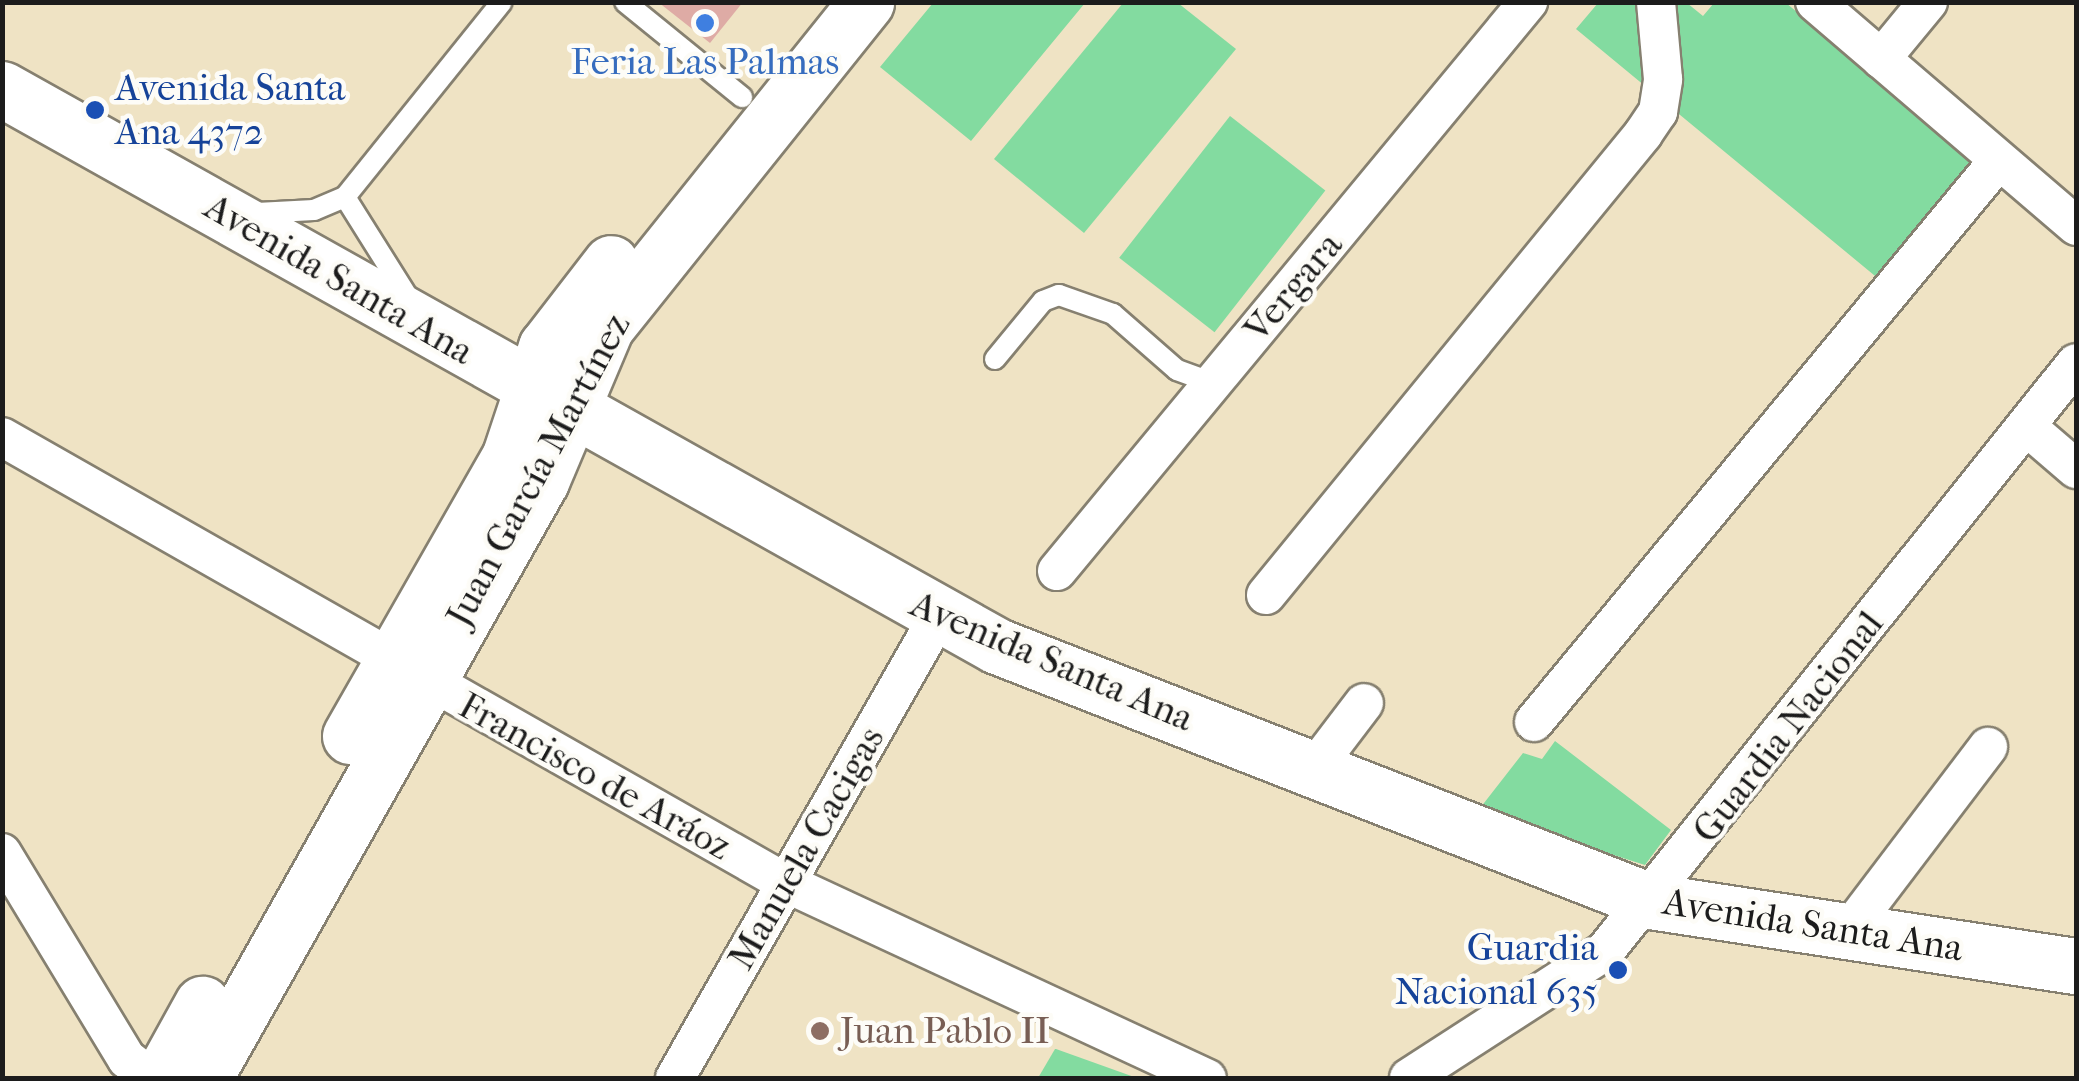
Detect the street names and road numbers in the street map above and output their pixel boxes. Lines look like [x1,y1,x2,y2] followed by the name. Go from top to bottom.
[196,184,482,374] street label: Avenida Santa Ana
[1234,223,1352,351] street label: Vergara
[436,306,640,634] street label: Juan García Martínez
[904,581,1200,741] street label: Avenida Santa Ana
[1683,602,1893,852] street label: Guardia Nacional
[451,682,739,870] street label: Francisco de Aráoz
[718,718,894,978] street label: Manuela Cacigas
[1660,879,1966,971] street label: Avenida Santa Ana

